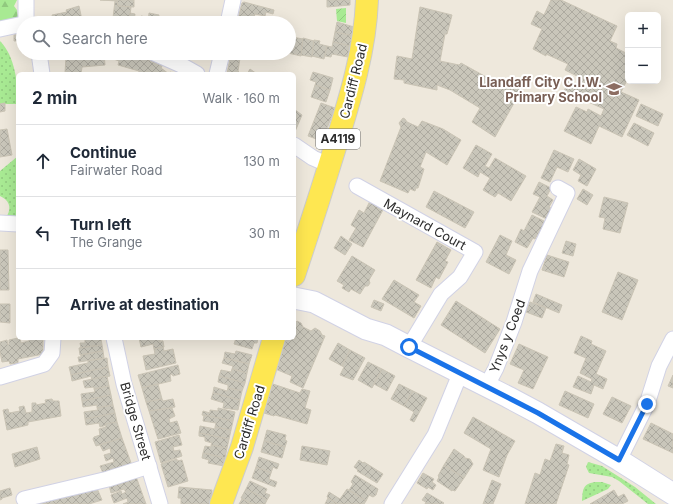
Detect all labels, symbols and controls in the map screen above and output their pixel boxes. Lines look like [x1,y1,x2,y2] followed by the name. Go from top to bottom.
[625,12,661,84] map controls
[625,12,661,48] button: +
[16,16,296,60] search box
[30,27,52,49] icon: search
[62,29,148,48] text: Search here
[336,42,370,120] street label: Cardiff Road
[625,48,661,84] button: −
[479,74,602,105] place label: Llandaff City C.I.W. Primary School
[605,80,623,98] school or university icon: Llandaff City C.I.W. Primary School
[32,88,77,108] text: 2 min
[203,90,280,106] text: Walk · 160 m
[316,129,360,149] road number: A4119
[70,143,137,162] text: Continue
[32,150,54,172] icon: ahead
[243,153,280,169] text: 130 m
[70,162,162,178] text: Fairwater Road
[381,195,469,253] street label: Maynard Court
[70,215,131,234] text: Turn left
[32,222,54,244] icon: left
[249,225,280,241] text: 30 m
[70,234,142,250] text: The Grange
[32,294,54,316] icon: arrive
[70,295,219,314] text: Arrive at destination
[486,297,528,375] street label: Ynys y Coed
[400,338,418,356] route start
[117,380,155,462] street label: Bridge Street
[230,383,268,461] street label: Cardiff Road
[638,395,656,413] route end

